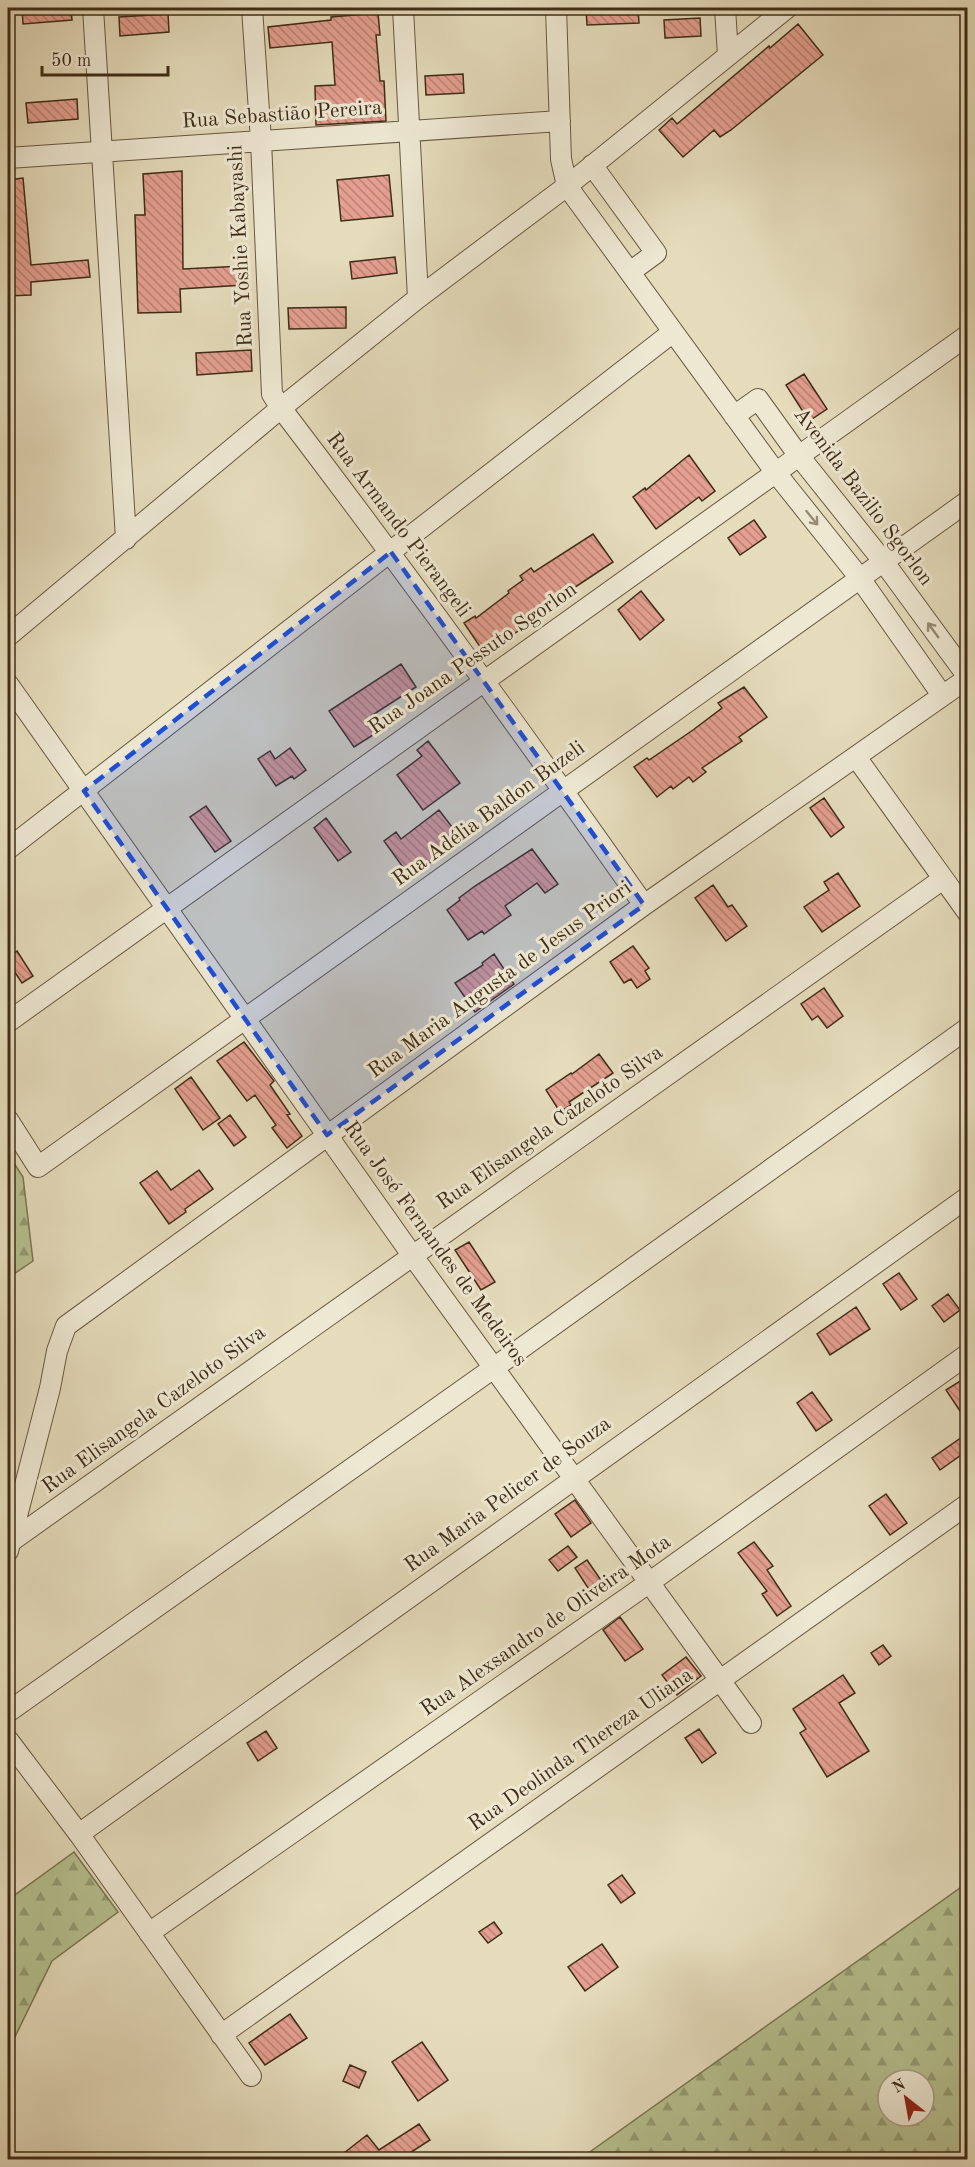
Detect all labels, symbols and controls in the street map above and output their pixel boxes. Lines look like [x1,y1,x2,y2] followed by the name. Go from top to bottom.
[42,39,168,77] scale bar
[51,52,91,70] text: 50 m
[181,98,383,132] street label: Rua Sebastião Pereira
[225,144,257,348] street label: Rua Yoshie Kabayashi
[789,404,937,590] street label: Avenida Bazilio Sgorlon
[322,429,474,621] street label: Rua Armando Pierangeli
[806,510,819,526] one-way arrow
[365,579,581,739] street label: Rua Joana Pessuto Sgorlon
[927,622,939,638] one-way arrow
[389,737,589,891] street label: Rua Adélia Baldon Buzeli
[365,878,635,1082] street label: Rua Maria Augusta de Jesus Priori
[433,1042,667,1214] street label: Rua Elisangela Cazeloto Silva
[339,1118,531,1370] street label: Rua José Fernandes de Medeiros
[38,1322,270,1498] street label: Rua Elisangela Cazeloto Silva
[401,1413,615,1577] street label: Rua Maria Pelicer de Souza
[417,1531,675,1721] street label: Rua Alexsandro de Oliveira Mota
[465,1664,697,1836] street label: Rua Deolinda Thereza Uliana
[876,2068,936,2128] north arrow
[890,2076,909,2097] text: N

